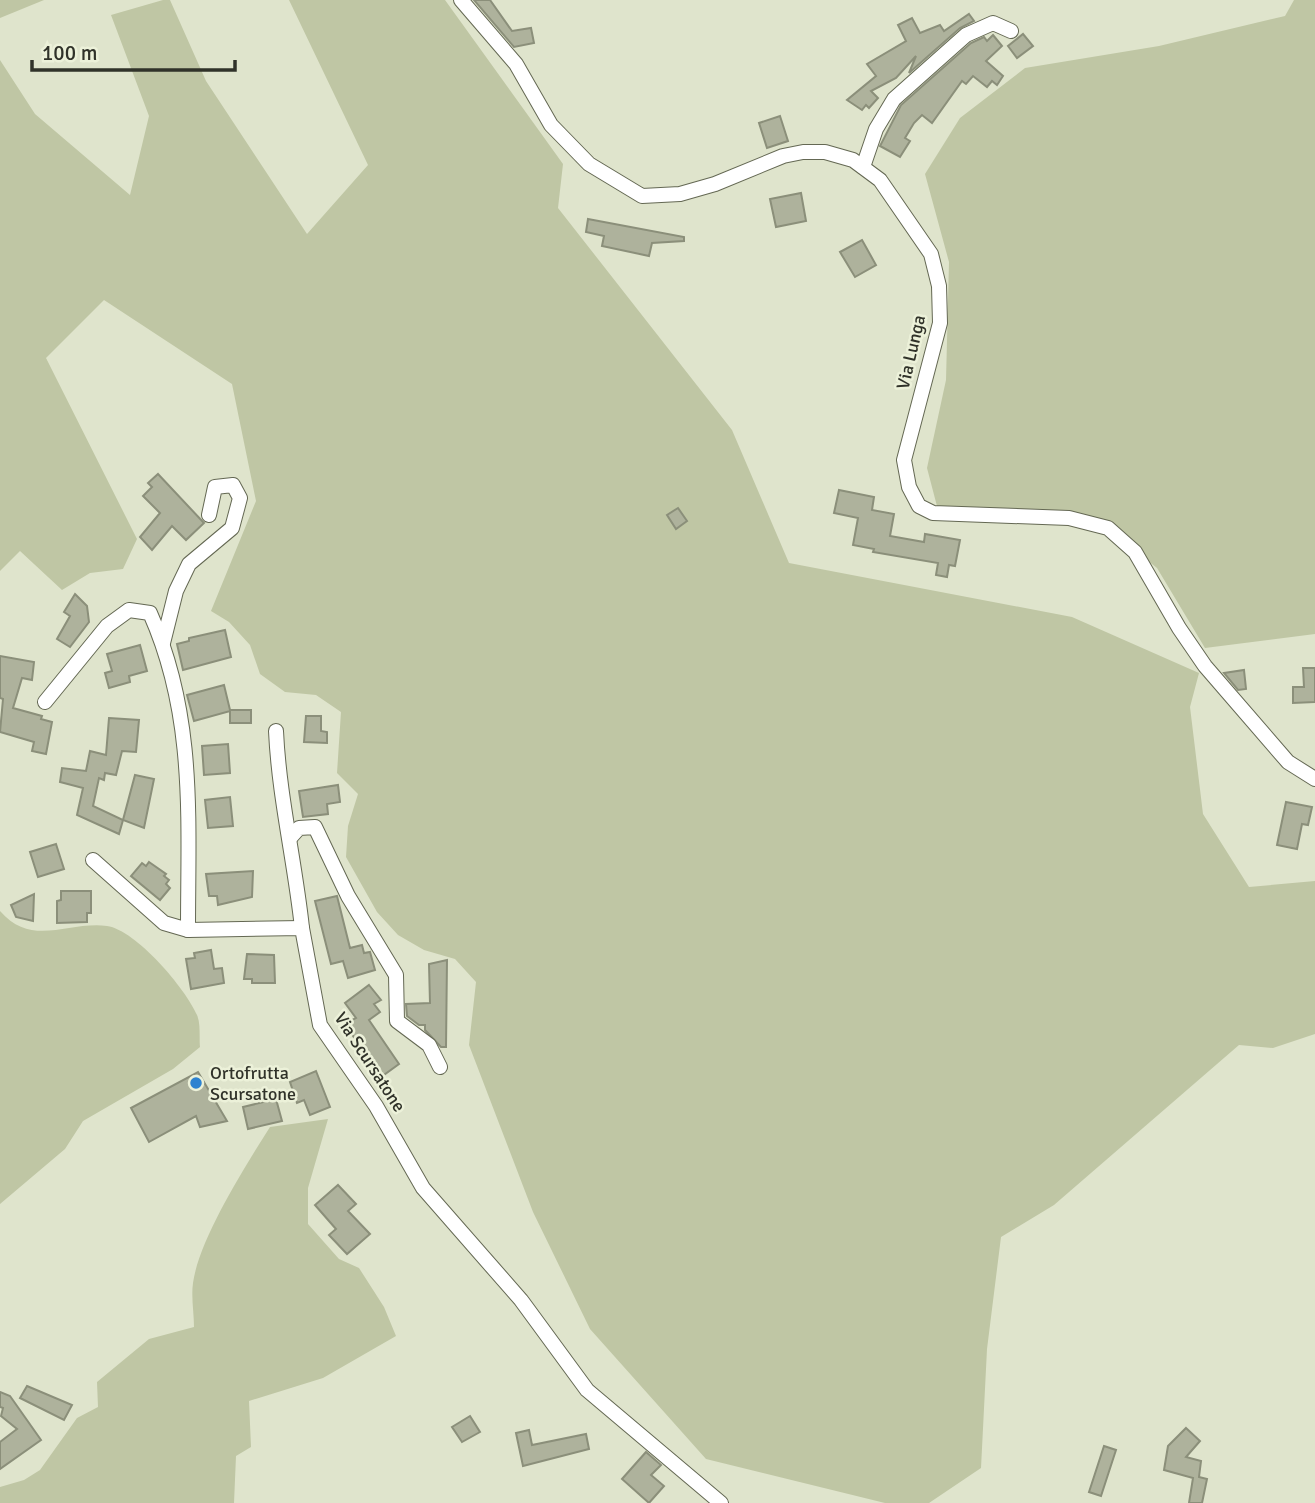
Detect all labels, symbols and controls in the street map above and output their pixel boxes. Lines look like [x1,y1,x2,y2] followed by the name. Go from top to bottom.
[32,28,234,72] scale bar
[42,40,97,66] text: 100 m
[892,313,930,391] street label: Via Lunga
[330,1008,410,1116] street label: Via Scursatone
[210,1062,296,1105] place label: Ortofrutta Scursatone
[188,1075,204,1091] marker: Ortofrutta Scursatone

